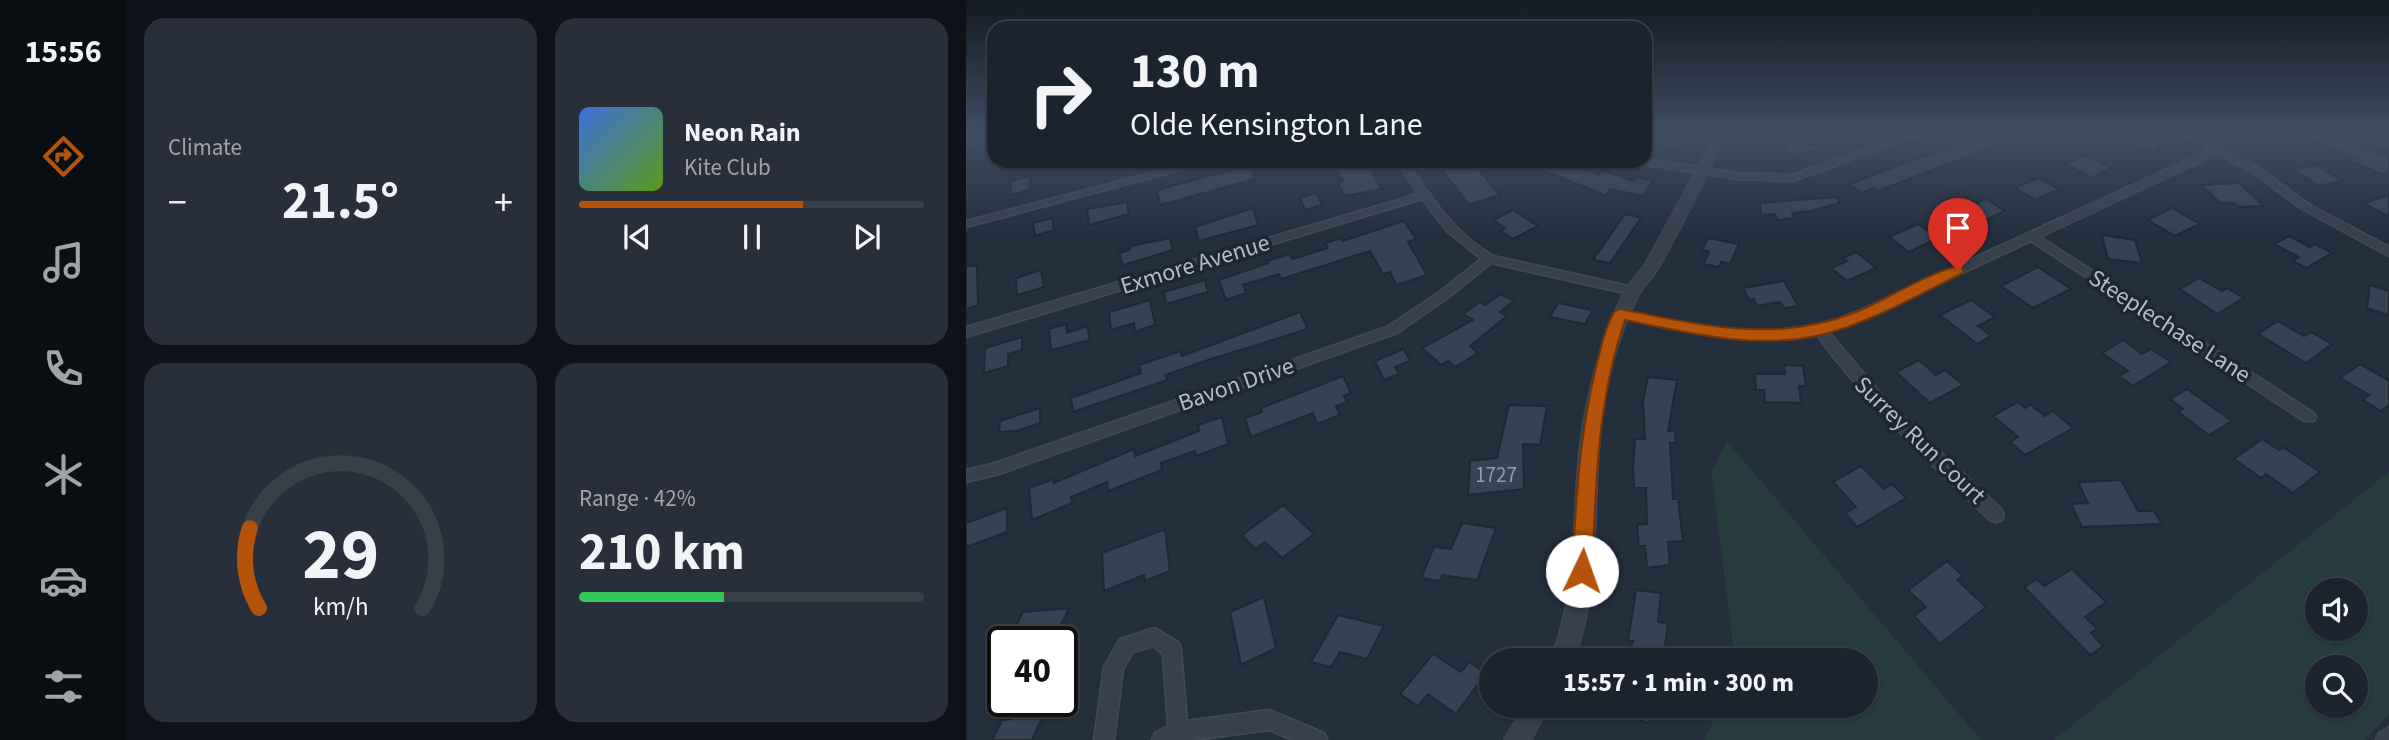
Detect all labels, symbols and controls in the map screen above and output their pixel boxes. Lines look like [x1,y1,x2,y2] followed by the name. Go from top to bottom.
[24,29,102,75] text: 15:56
[1130,37,1259,107] text: 130 m
[1015,49,1106,140] icon: right
[1130,102,1423,148] text: Olde Kensington Lane
[684,114,801,151] text: Neon Rain
[168,131,242,164] text: Climate
[39,132,88,181] icon: directions
[684,151,771,184] text: Kite Club
[282,165,399,239] text: 21.5°
[168,176,187,230] text: −
[494,176,513,230] text: +
[1928,198,1988,270] pin
[1939,209,1977,247] icon: arrive
[618,218,656,256] icon: previous
[733,218,771,256] icon: pause
[848,218,886,256] icon: next
[1116,225,1274,304] street label: Exmore Avenue
[39,238,88,287] icon: music
[2082,261,2258,392] street label: Steeplechase Lane
[39,344,88,393] icon: phone
[1174,348,1299,421] street label: Bavon Drive
[1846,368,1993,512] street label: Surrey Run Court
[39,450,88,499] icon: climate
[1475,460,1517,490] house number: 1727
[579,482,696,515] text: Range · 42%
[302,504,379,608] text: 29
[579,516,745,590] text: 210 km
[1545,534,1619,608] position arrow
[39,556,88,605] icon: car
[2305,578,2368,718] map controls
[2305,578,2368,641] button: sound
[313,589,368,625] text: km/h
[987,626,1078,717] speed limit sign: 40
[2305,655,2368,718] button: search
[39,662,88,711] icon: filters
[1563,664,1794,701] text: 15:57 · 1 min · 300 m

